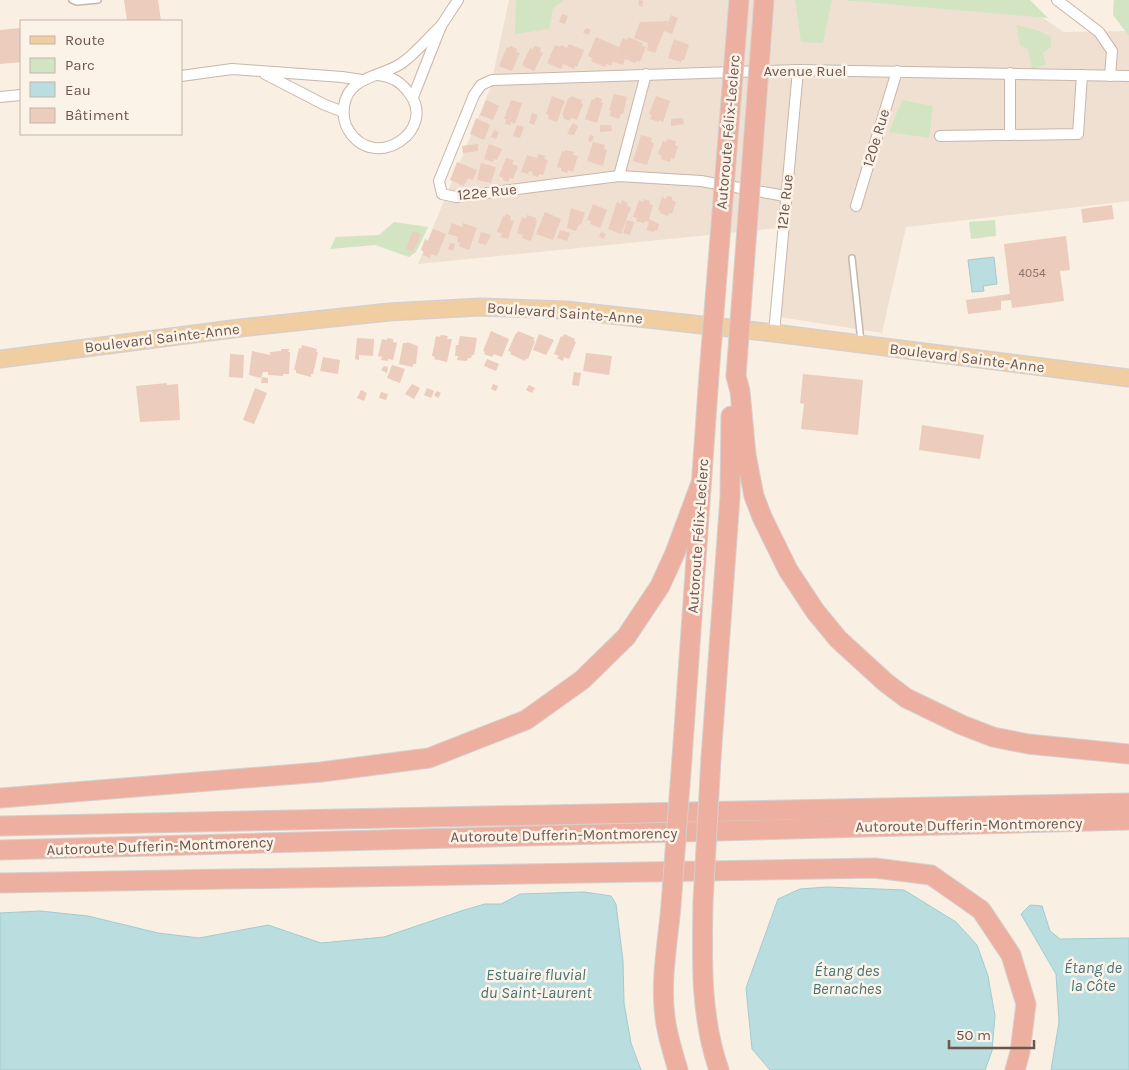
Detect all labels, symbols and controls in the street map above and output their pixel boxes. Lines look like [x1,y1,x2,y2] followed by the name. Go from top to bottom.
[20,20,182,135] legend
[65,31,105,49] text: Route
[712,54,744,210] street label: Autoroute Félix-Leclerc
[65,56,95,74] text: Parc
[763,62,847,80] street label: Avenue Ruel
[65,81,91,99] text: Eau
[65,106,129,124] text: Bâtiment
[859,107,893,169] street label: 120e Rue
[773,173,797,231] street label: 121e Rue
[456,180,518,204] street label: 122e Rue
[1018,266,1046,280] house number: 4054
[487,299,643,327] street label: Boulevard Sainte-Anne
[83,320,241,356] street label: Boulevard Sainte-Anne
[888,340,1046,376] street label: Boulevard Sainte-Anne
[684,458,712,614] street label: Autoroute Félix-Leclerc
[855,814,1083,836] street label: Autoroute Dufferin-Montmorency
[450,824,678,846] street label: Autoroute Dufferin-Montmorency
[46,833,274,859] street label: Autoroute Dufferin-Montmorency
[1064,958,1122,995] water label: Étang de la Côte
[812,961,882,998] water label: Étang des Bernaches
[480,965,592,1002] water label: Estuaire fluvial du Saint-Laurent
[949,1018,1034,1050] scale bar
[956,1026,991,1044] text: 50 m

